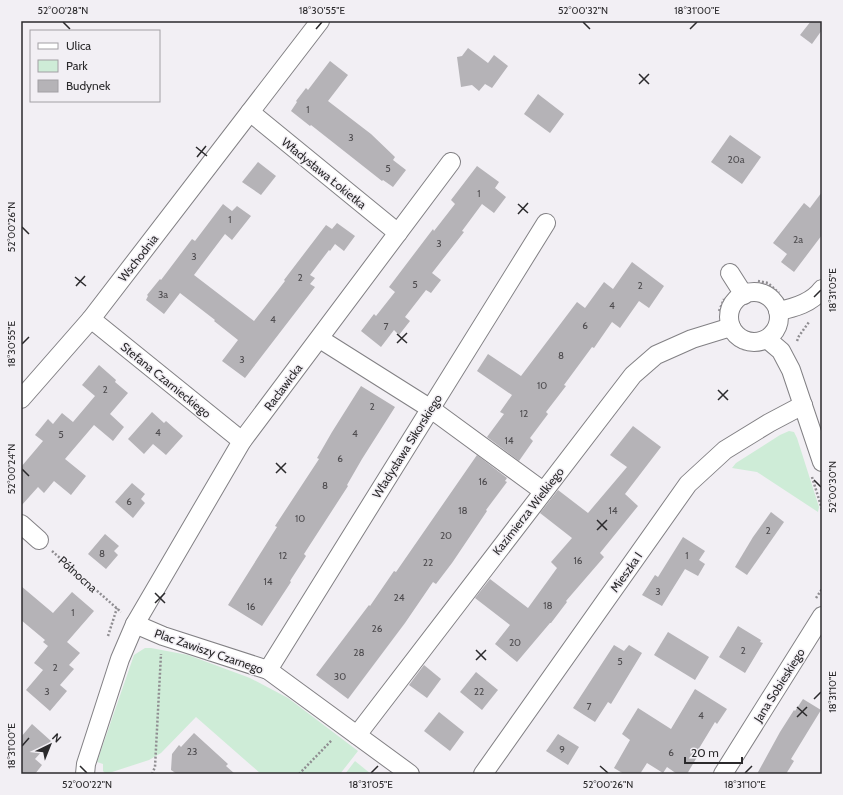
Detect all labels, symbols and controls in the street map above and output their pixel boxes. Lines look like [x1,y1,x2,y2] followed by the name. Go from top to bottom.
[38,4,88,17] text: 52°00'28"N
[299,4,345,17] text: 18°30'55"E
[558,4,608,17] text: 52°00'32"N
[674,4,720,17] text: 18°31'00"E
[30,30,160,102] legend
[66,38,91,53] text: Ulica
[66,58,88,73] text: Park
[66,78,111,93] text: Budynek
[306,103,310,116] house number: 1
[348,131,354,144] house number: 3
[279,134,370,212] street label: Władysława Łokietka
[727,153,745,166] house number: 20a
[385,162,391,175] house number: 5
[477,187,481,200] house number: 1
[5,202,18,252] text: 52°00'26"N
[228,213,232,226] house number: 1
[115,231,161,285] street label: Wschodnia
[793,233,803,246] house number: 2a
[436,237,442,250] house number: 3
[191,250,197,263] house number: 3
[826,268,839,312] text: 18°31'05"E
[297,271,303,284] house number: 2
[412,278,418,291] house number: 5
[637,279,643,292] house number: 2
[158,288,168,301] house number: 3a
[609,299,615,312] house number: 4
[270,313,276,326] house number: 4
[582,319,588,332] house number: 6
[383,320,389,333] house number: 7
[5,321,18,367] text: 18°30'55"E
[118,339,215,421] street label: Stefana Czarnieckiego
[558,349,564,362] house number: 8
[239,353,245,366] house number: 3
[261,360,306,413] street label: Racławicka
[537,379,547,392] house number: 10
[102,383,108,396] house number: 2
[369,391,445,501] street label: Władysława Sikorskiego
[369,400,375,413] house number: 2
[520,407,528,420] house number: 12
[155,426,161,439] house number: 4
[352,427,358,440] house number: 4
[58,428,64,441] house number: 5
[504,434,514,447] house number: 14
[5,444,18,494] text: 52°00'24"N
[337,452,343,465] house number: 6
[826,461,839,513] text: 52°00'30"N
[489,464,567,558] street label: Kazimierza Wielkiego
[479,475,488,488] house number: 16
[322,479,328,492] house number: 8
[126,495,132,508] house number: 6
[458,504,468,517] house number: 18
[608,504,618,517] house number: 14
[295,512,305,525] house number: 10
[765,524,771,537] house number: 2
[440,529,452,542] house number: 20
[99,547,105,560] house number: 8
[279,549,287,562] house number: 12
[607,549,645,595] street label: Mieszka I
[685,549,689,562] house number: 1
[55,553,101,596] street label: Północna
[574,554,583,567] house number: 16
[423,556,433,569] house number: 22
[263,575,273,588] house number: 14
[655,585,661,598] house number: 3
[393,591,405,604] house number: 24
[543,599,553,612] house number: 18
[247,600,256,613] house number: 16
[71,606,75,619] house number: 1
[372,622,383,635] house number: 26
[153,625,266,677] street label: Plac Zawiszy Czarnego
[509,636,521,649] house number: 20
[740,644,746,657] house number: 2
[750,645,808,726] street label: Jana Sobieskiego
[353,646,365,659] house number: 28
[617,655,623,668] house number: 5
[52,661,58,674] house number: 2
[334,670,346,683] house number: 30
[826,671,839,713] text: 18°31'10"E
[44,685,50,698] house number: 3
[474,685,484,698] house number: 22
[586,700,592,713] house number: 7
[698,709,704,722] house number: 4
[5,723,18,769] text: 18°31'00"E
[30,725,70,765] north arrow
[49,730,64,745] text: N
[685,739,742,765] scale bar
[559,743,565,756] house number: 9
[187,745,197,758] house number: 23
[691,745,719,760] text: 20 m
[668,746,674,759] house number: 6
[62,778,112,791] text: 52°00'22"N
[349,778,393,791] text: 18°31'05"E
[583,778,633,791] text: 52°00'26"N
[724,778,766,791] text: 18°31'10"E

